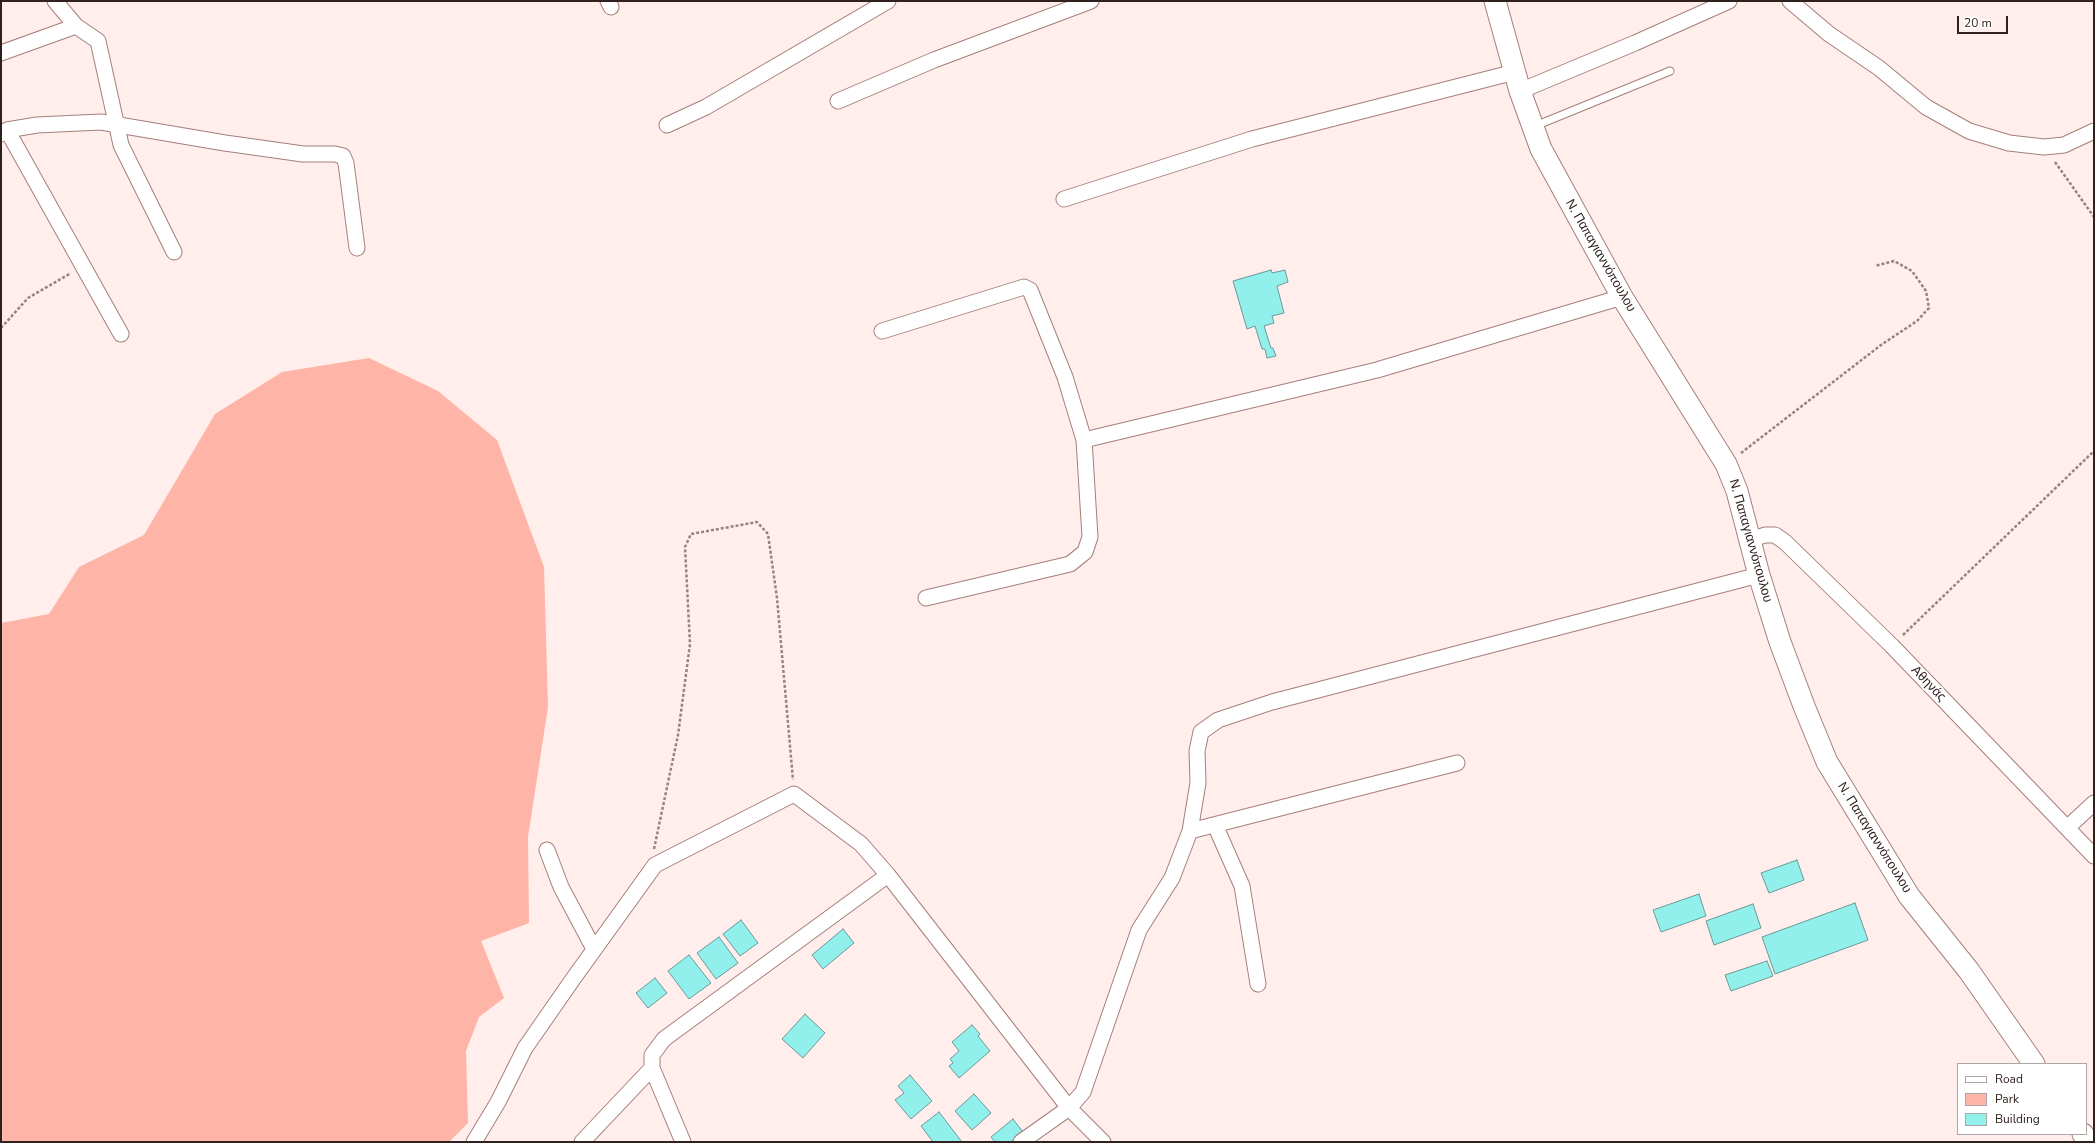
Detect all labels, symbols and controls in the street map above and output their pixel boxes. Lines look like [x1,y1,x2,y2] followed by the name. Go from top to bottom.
[1959,8,2010,34] scale bar
[1964,15,1992,31] text: 20 m
[1561,197,1639,315] street label: Ν. Παπαγιαννόπουλου
[1725,478,1775,604] street label: Ν. Παπαγιαννόπουλου
[1907,663,1949,705] street label: Αθηνάς
[1834,780,1914,896] street label: Ν. Παπαγιαννόπουλου
[1957,1063,2087,1135] legend
[1995,1071,2023,1087] text: Road
[1995,1091,2019,1107] text: Park
[1995,1111,2040,1127] text: Building

